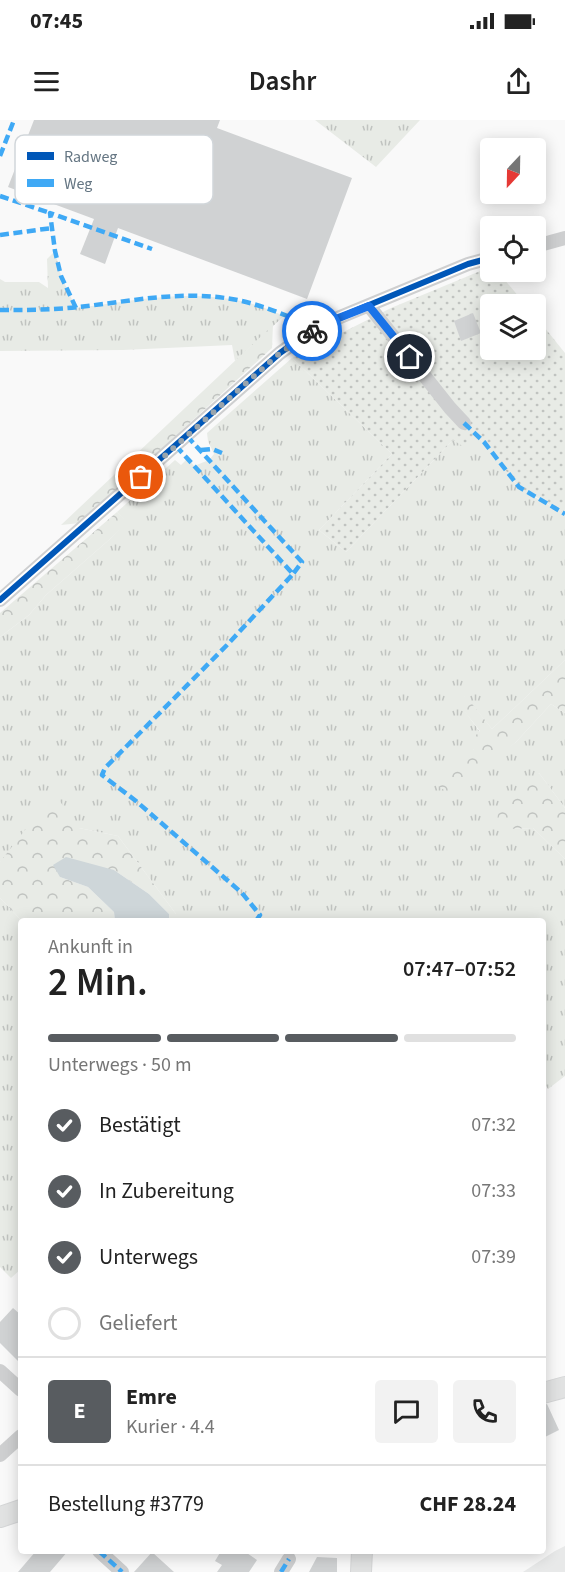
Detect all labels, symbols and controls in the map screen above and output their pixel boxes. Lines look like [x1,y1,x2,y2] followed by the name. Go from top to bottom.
[30,5,83,37] text: 07:45
[249,62,316,101] text: Dashr
[30,65,63,98] icon: menu
[502,65,535,98] icon: share
[15,135,213,204] legend
[480,138,546,204] north arrow
[480,138,546,360] map controls
[64,146,117,168] text: Radweg
[64,173,92,195] text: Weg
[480,216,546,282] button: locate
[480,294,546,360] button: layers
[282,301,342,361] courier
[296,315,329,348] icon: bike
[384,331,435,382] pin
[393,340,426,373] icon: home
[115,451,166,502] pin
[124,460,157,493] icon: bag
[48,933,133,961] text: Ankunft in
[403,953,516,985] text: 07:47–07:52
[48,955,148,1011] text: 2 Min.
[48,1051,192,1079] text: Unterwegs · 50 m
[48,1109,81,1142] icon: check
[99,1109,181,1141] text: Bestätigt
[471,1111,516,1139] text: 07:32
[48,1175,81,1208] icon: check
[99,1175,234,1207] text: In Zubereitung
[471,1177,516,1205] text: 07:33
[48,1241,81,1274] icon: check
[99,1241,198,1273] text: Unterwegs
[471,1243,516,1271] text: 07:39
[99,1307,178,1339] text: Geliefert
[375,1380,438,1443] button: chat
[453,1380,516,1443] button: phone
[126,1381,177,1413] text: Emre
[73,1395,86,1427] text: E
[126,1413,215,1441] text: Kurier · 4.4
[48,1488,204,1520] text: Bestellung #3779
[419,1488,516,1520] text: CHF 28.24

